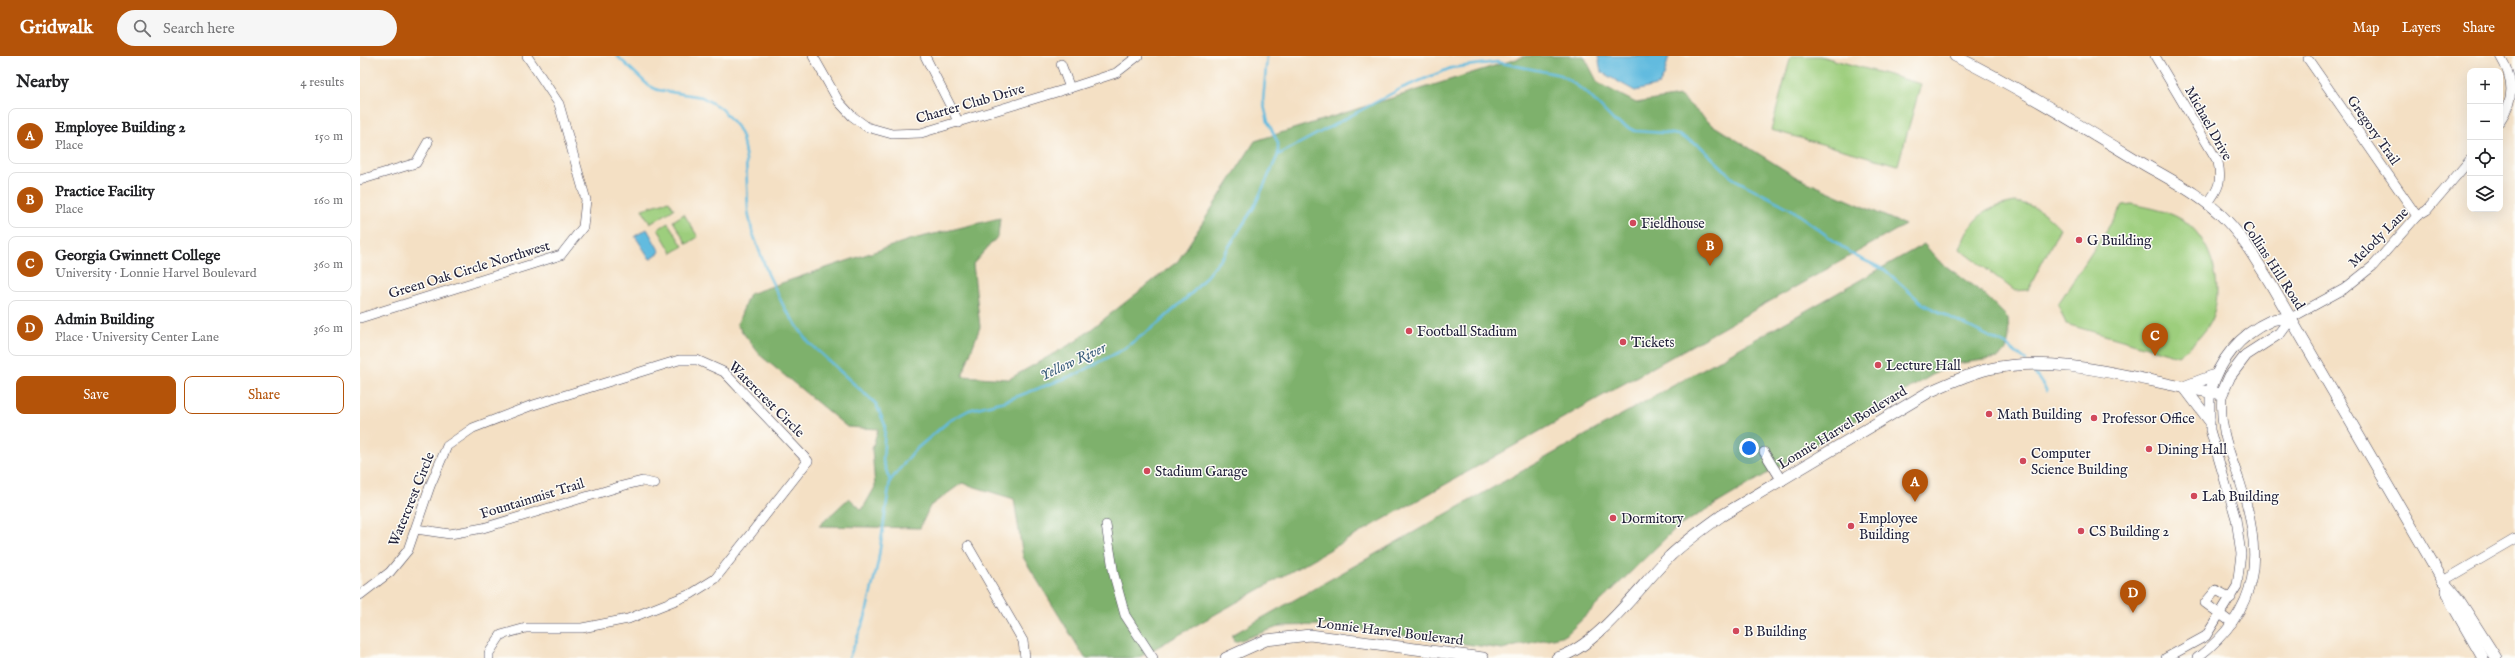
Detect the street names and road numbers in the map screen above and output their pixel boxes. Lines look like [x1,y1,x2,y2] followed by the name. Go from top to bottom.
[914,80,1027,128] street label: Charter Club Drive
[2180,83,2236,164] street label: Michael Drive
[2343,92,2404,169] street label: Gregory Trail
[2345,203,2413,272] street label: Melody Lane
[2238,218,2309,314] street label: Collins Hill Road
[387,237,552,303] street label: Green Oak Circle Northwest
[724,358,809,442] street label: Watercrest Circle
[1775,382,1911,474] street label: Lonnie Harvel Boulevard
[385,449,439,549] street label: Watercrest Circle
[478,474,587,523] street label: Fountainmist Trail
[1316,614,1465,650] street label: Lonnie Harvel Boulevard

